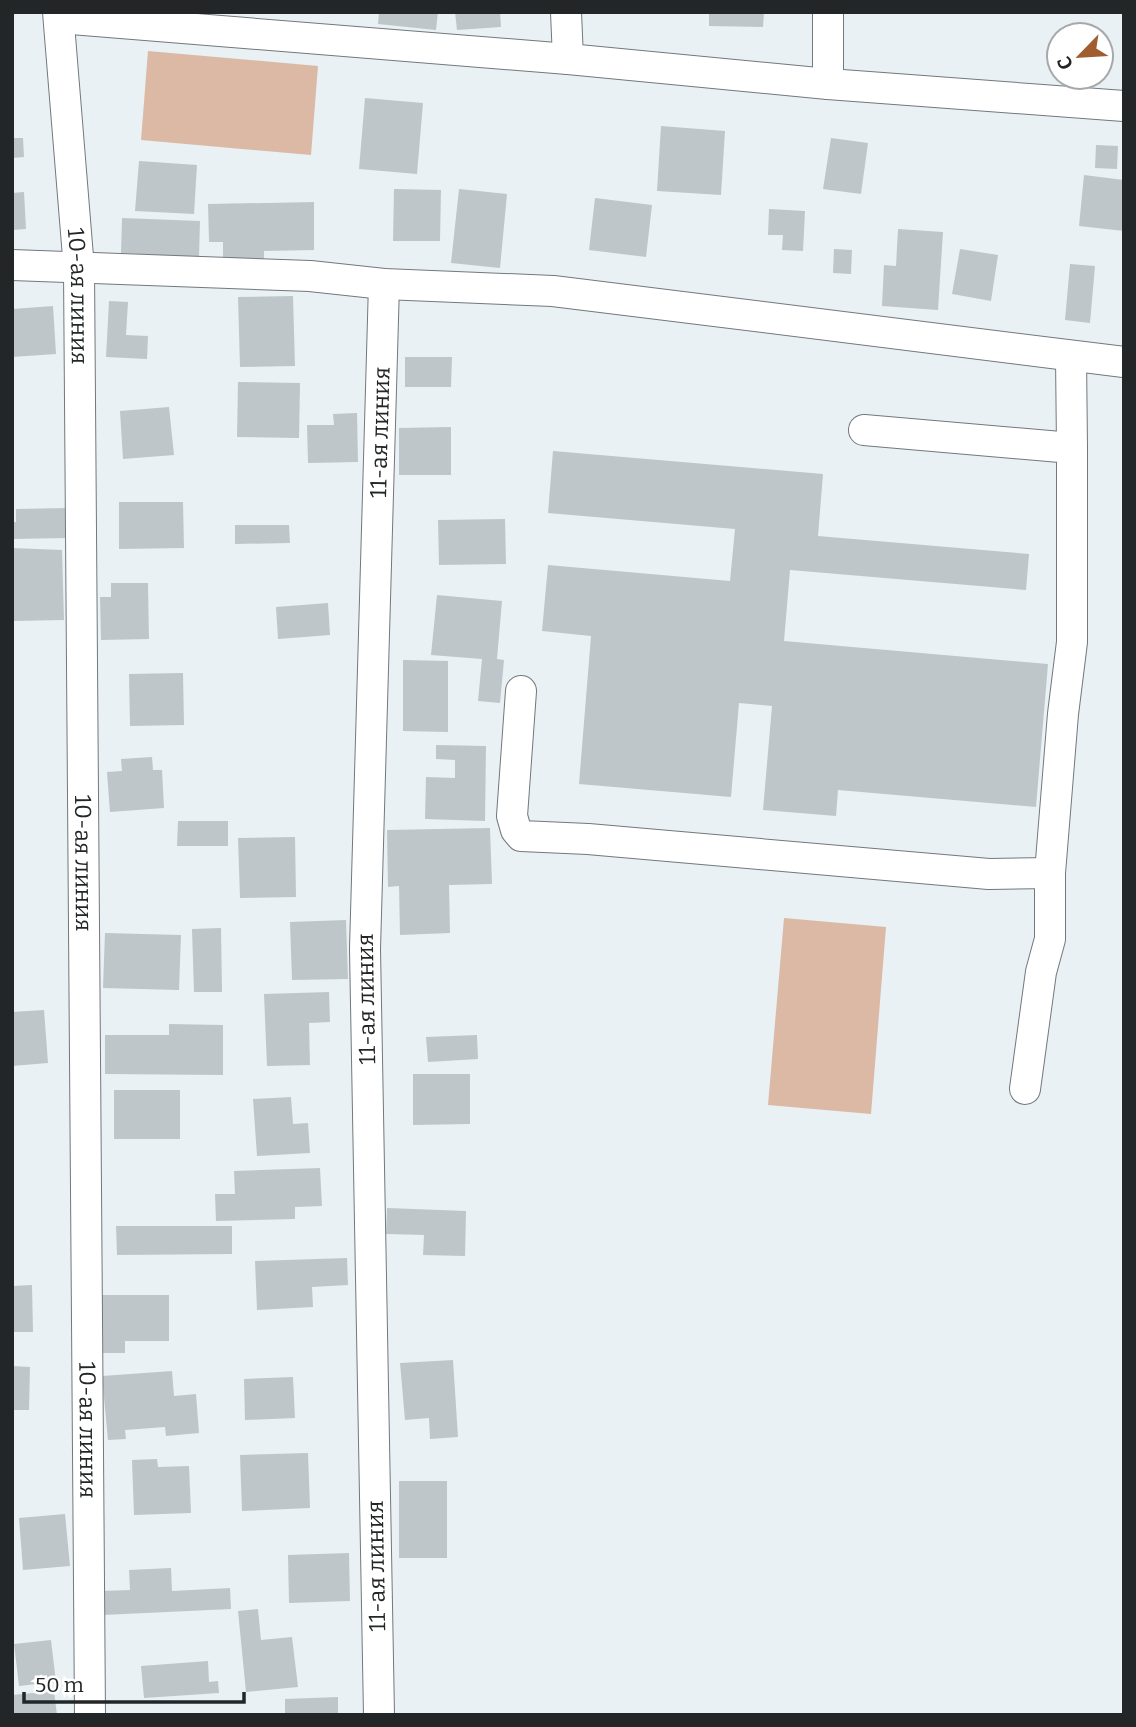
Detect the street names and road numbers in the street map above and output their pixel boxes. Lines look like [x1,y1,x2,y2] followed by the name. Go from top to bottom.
[62,227,94,365] street label: 10-ая линия
[364,366,396,498] street label: 11-ая линия
[69,795,98,932] street label: 10-ая линия
[351,933,381,1065] street label: 11-ая линия
[73,1362,102,1499] street label: 10-ая линия
[361,1500,391,1632] street label: 11-ая линия

